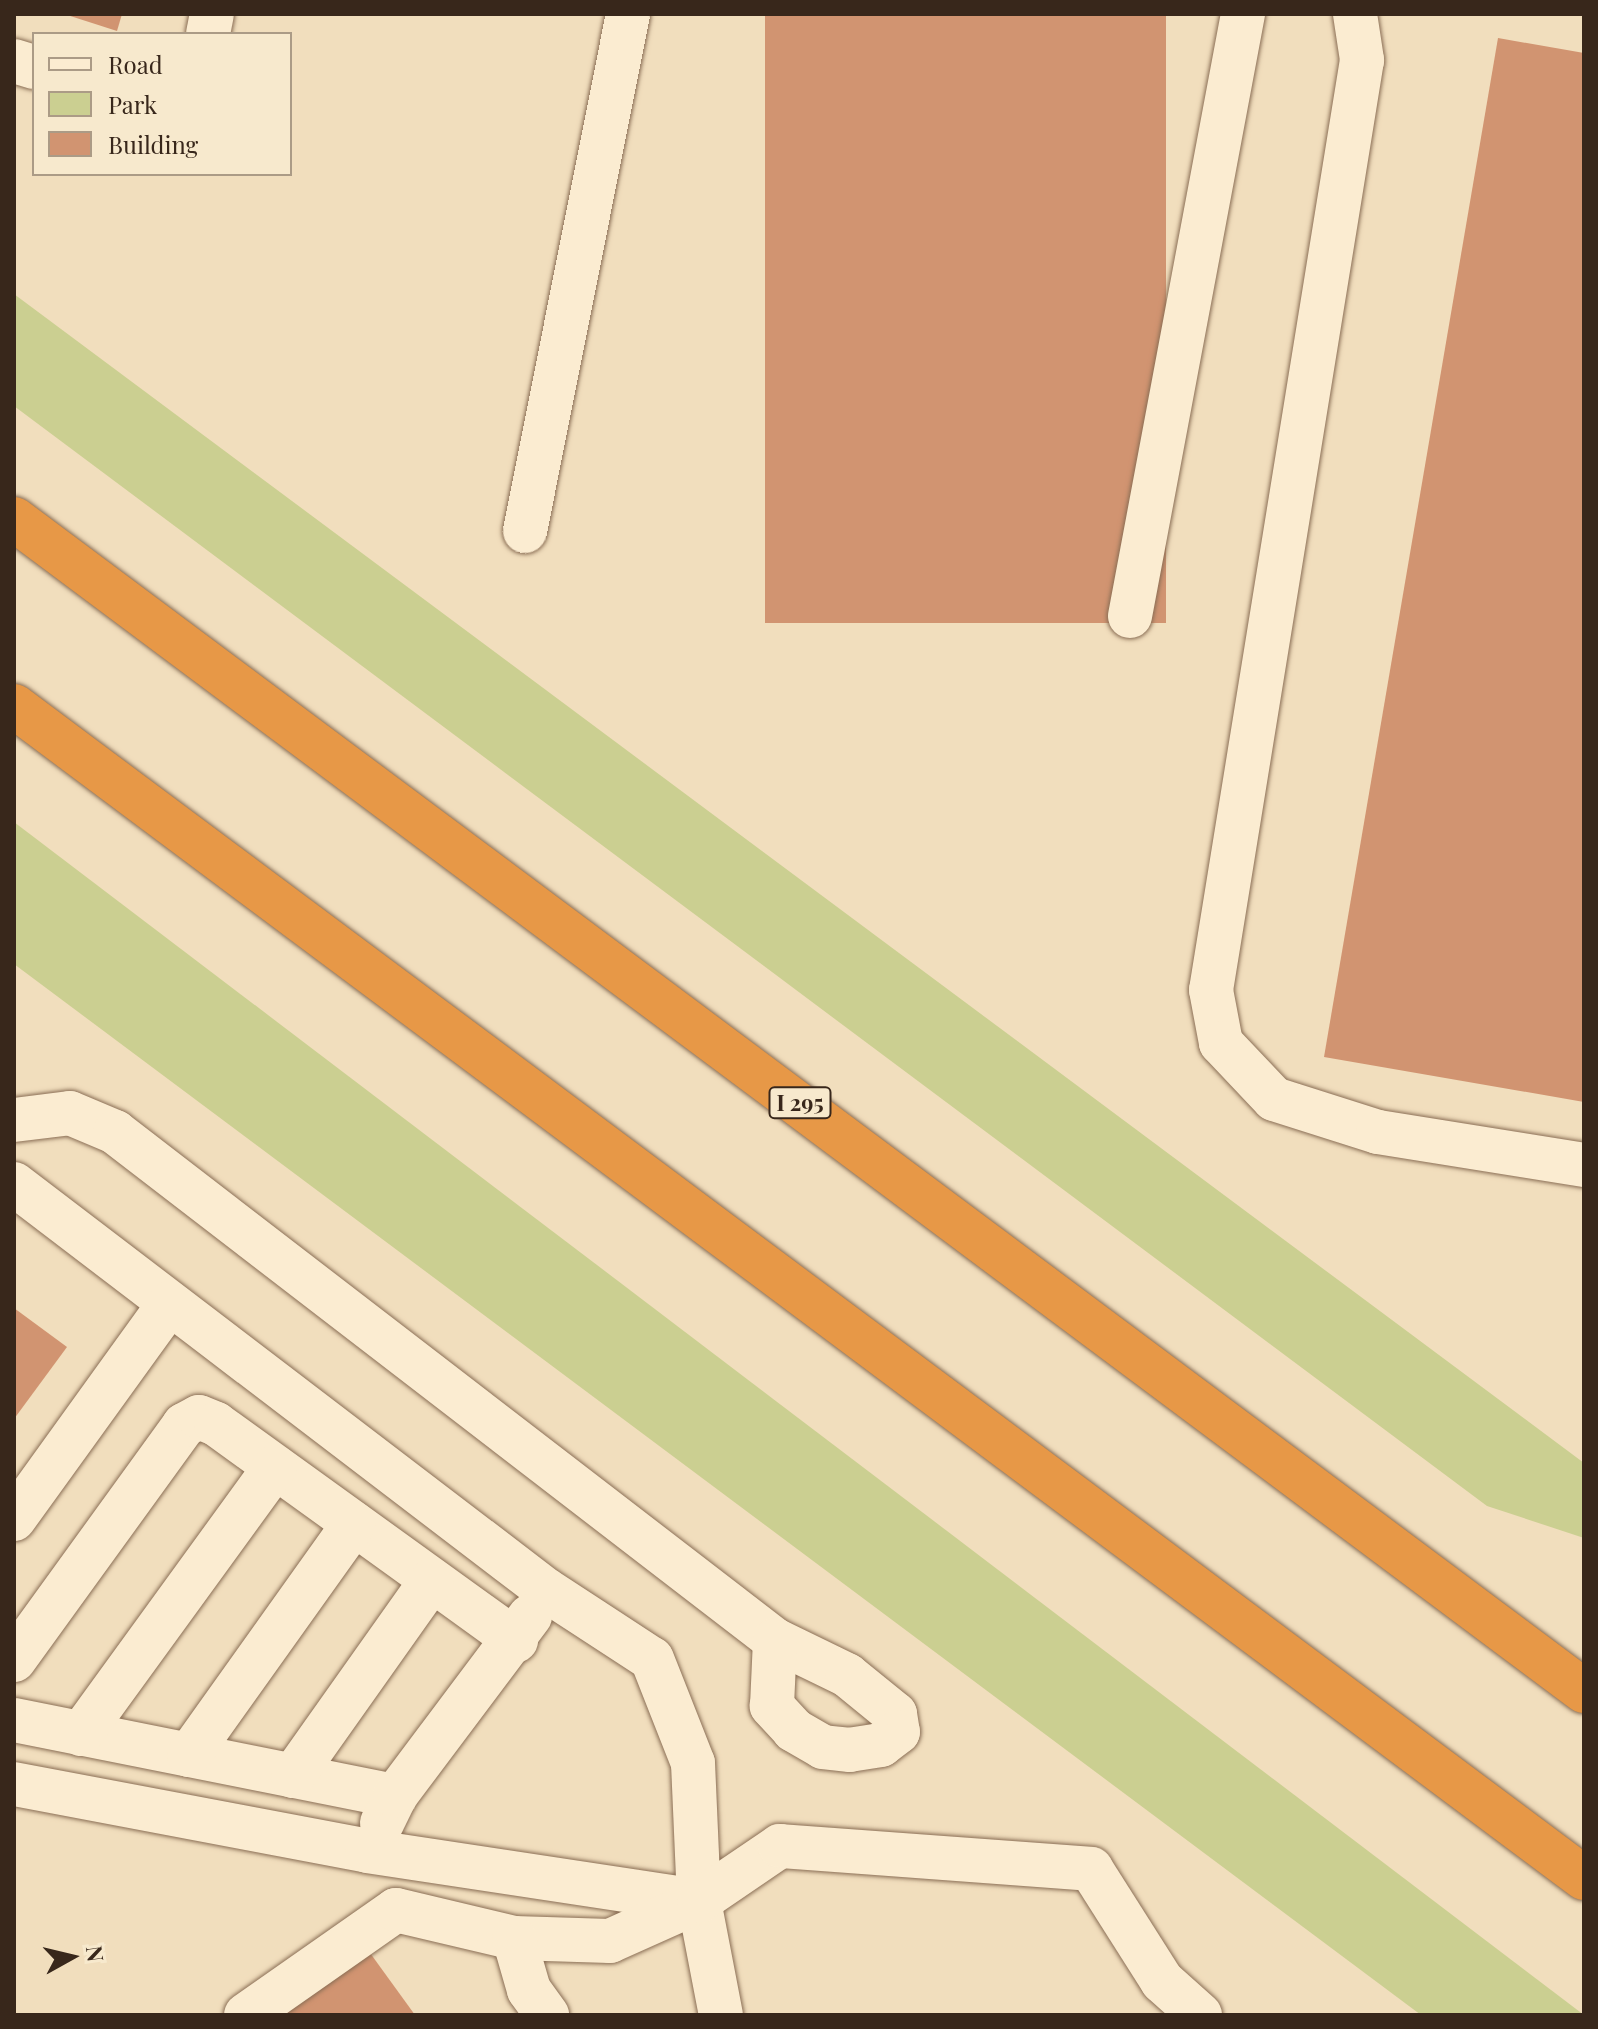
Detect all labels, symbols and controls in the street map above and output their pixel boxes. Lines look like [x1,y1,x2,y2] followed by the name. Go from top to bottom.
[32,32,292,176] legend
[108,48,163,80] text: Road
[108,88,157,120] text: Park
[108,128,198,160] text: Building
[768,1085,832,1121] road number: I 295
[32,1917,112,1997] north arrow
[80,1944,112,1964] text: N

